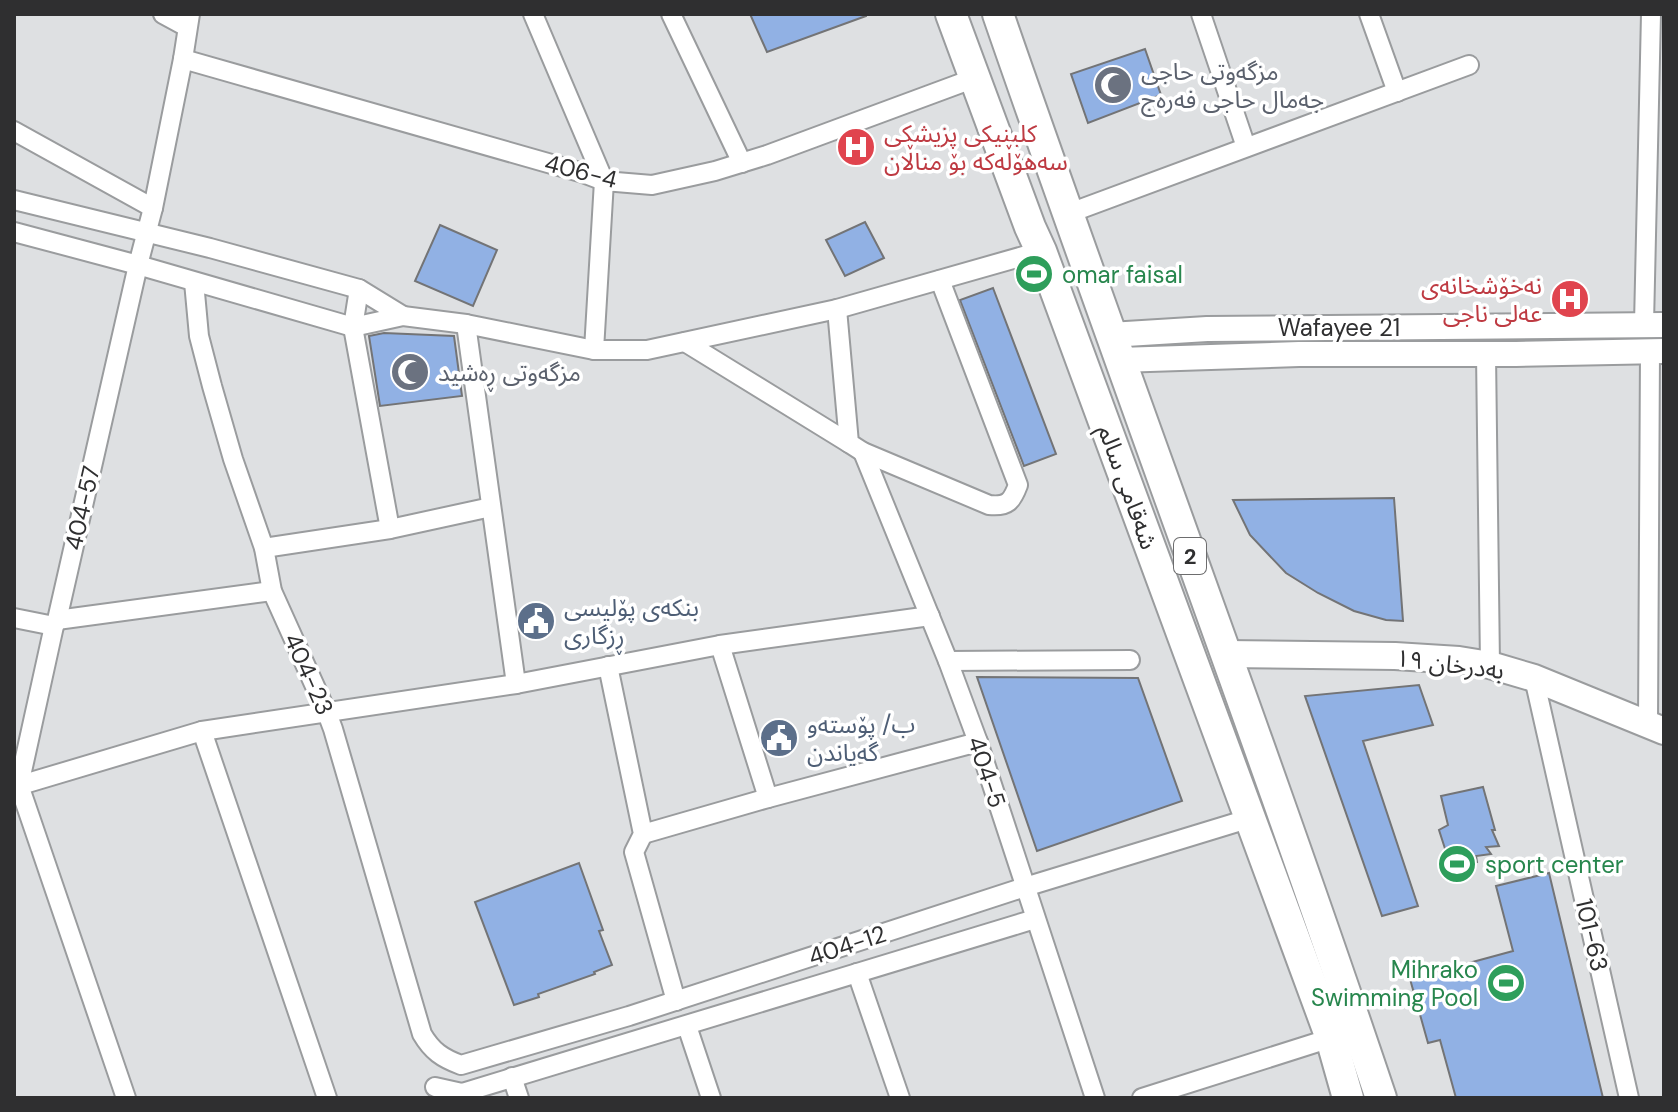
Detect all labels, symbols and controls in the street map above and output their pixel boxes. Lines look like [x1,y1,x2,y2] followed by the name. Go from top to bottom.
[1141,56,1324,117] place label: مزگه‌وتی حاجی جەمال حاجی فەرەج
[1092,64,1134,106] mosque icon: مزگه‌وتی حاجی جەمال حاجی فەرەج
[884,118,1068,177] place label: کلینیکی پزیشکی سەهۆڵەکە بۆ مناڵان
[835,126,877,168] hospital icon: کلینیکی پزیشکی سەهۆڵەکە بۆ مناڵان
[542,147,620,195] street label: 406-4
[1013,253,1055,295] sports icon: omar faisal
[1062,259,1183,290] place label: omar faisal
[1421,270,1542,329] place label: نەخۆشخانەی عەلی ناجی
[1549,278,1591,320] hospital icon: نەخۆشخانەی عەلی ناجی
[1278,312,1400,343] street label: Wafayee 21
[389,351,431,393] mosque icon: مزگەوتی ڕەشید
[438,357,581,393] place label: مزگەوتی ڕەشید
[1089,420,1165,554] street label: شەقامی سالم
[57,463,107,553] street label: 404-57
[1174,538,1206,574] road number: 2
[564,592,699,656] place label: بنکەی پۆلیسی ڕزگاری
[515,600,557,642] public building icon: بنکەی پۆلیسی ڕزگاری
[277,628,341,720] street label: 404-23
[1394,642,1506,686] street label: بەدرخان ١٩
[807,709,915,768] place label: ب/ پۆستەو گەیاندن
[758,717,800,759] public building icon: ب/ پۆستەو گەیاندن
[961,732,1013,812] street label: 404-5
[1436,843,1478,885] sports icon: sport center
[1485,849,1624,880] place label: sport center
[1569,896,1615,974] street label: 101-63
[804,918,890,972] street label: 404-12
[1311,954,1478,1013] place label: Mihrako Swimming Pool
[1485,962,1527,1004] sports icon: Mihrako Swimming Pool

